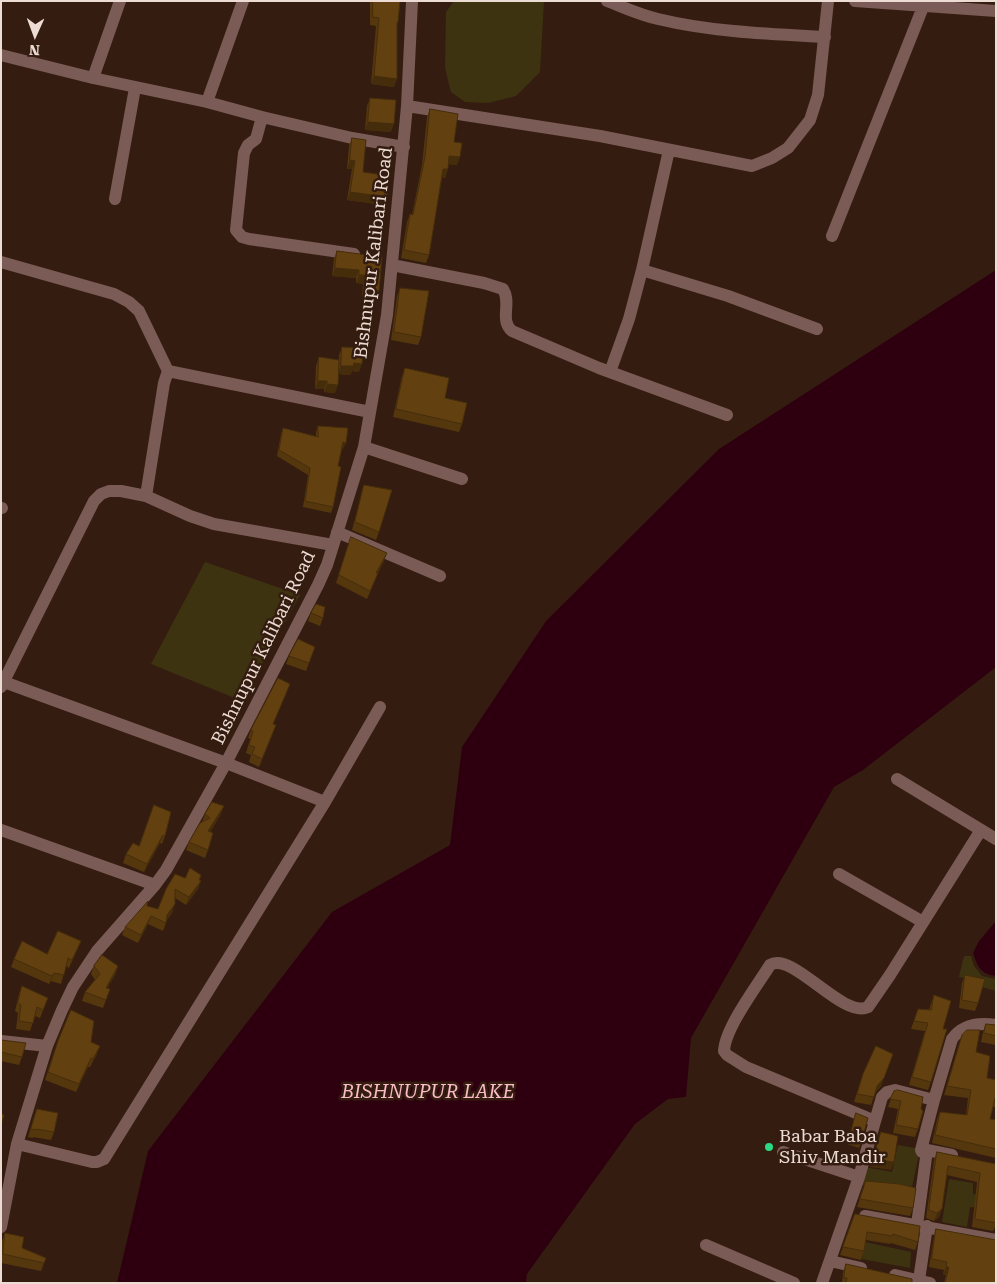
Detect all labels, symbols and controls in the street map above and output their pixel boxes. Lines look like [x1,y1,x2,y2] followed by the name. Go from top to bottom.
[10,10,60,60] north arrow
[29,42,40,58] text: N
[350,146,398,360] street label: Bishnupur Kalibari Road
[208,548,320,748] street label: Bishnupur Kalibari Road
[341,1081,515,1103] water label: BISHNUPUR LAKE
[779,1126,886,1168] place label: Babar Baba Shiv Mandir
[763,1141,775,1153] marker: Babar Baba Shiv Mandir

